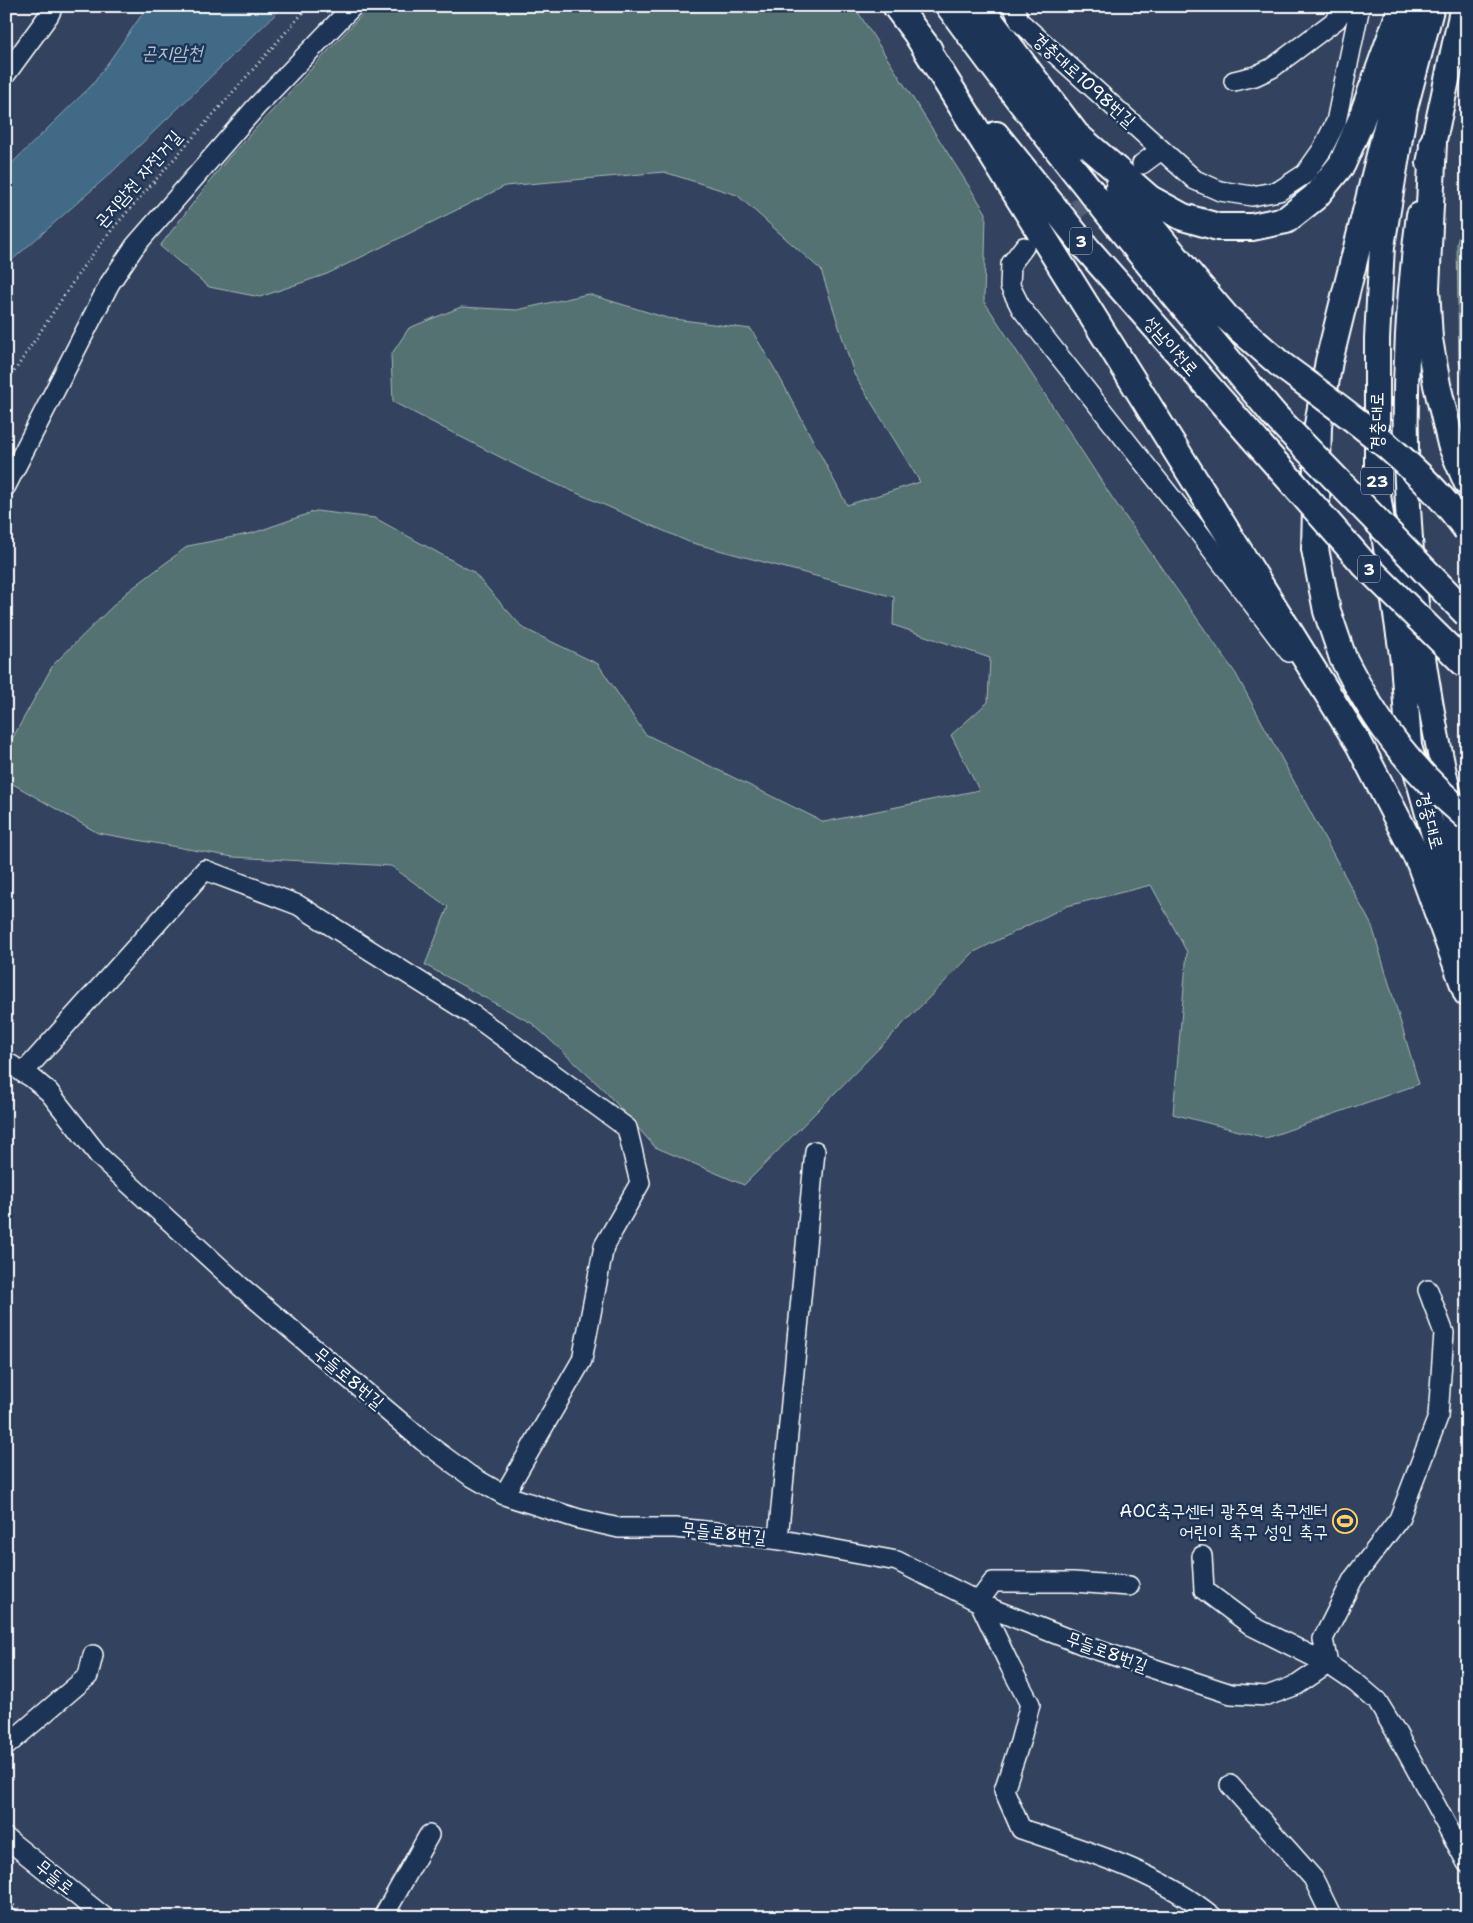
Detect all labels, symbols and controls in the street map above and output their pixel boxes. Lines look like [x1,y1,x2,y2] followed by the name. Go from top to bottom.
[1027,27,1141,133] street label: 경충대로1098번길
[141,40,204,65] water label: 곤지암천
[89,125,187,233] street label: 곤지암천 자전거길
[1070,228,1092,255] road number: 3
[1138,311,1204,381] street label: 성남이천로
[1365,392,1389,450] street label: 경충대로
[1361,468,1393,494] road number: 23
[1358,556,1380,582] road number: 3
[1411,790,1449,852] street label: 경충대로
[309,1341,390,1415] street label: 무들로8번길
[1119,1499,1328,1544] place label: AOC축구센터 광주역 축구센터 어린이 축구 성인 축구
[1332,1508,1358,1534] sports icon: AOC축구센터 광주역 축구센터 어린이 축구 성인 축구
[680,1517,768,1549] street label: 무들로8번길
[1063,1626,1152,1678] street label: 무들로8번길
[31,1854,79,1900] street label: 무들로

